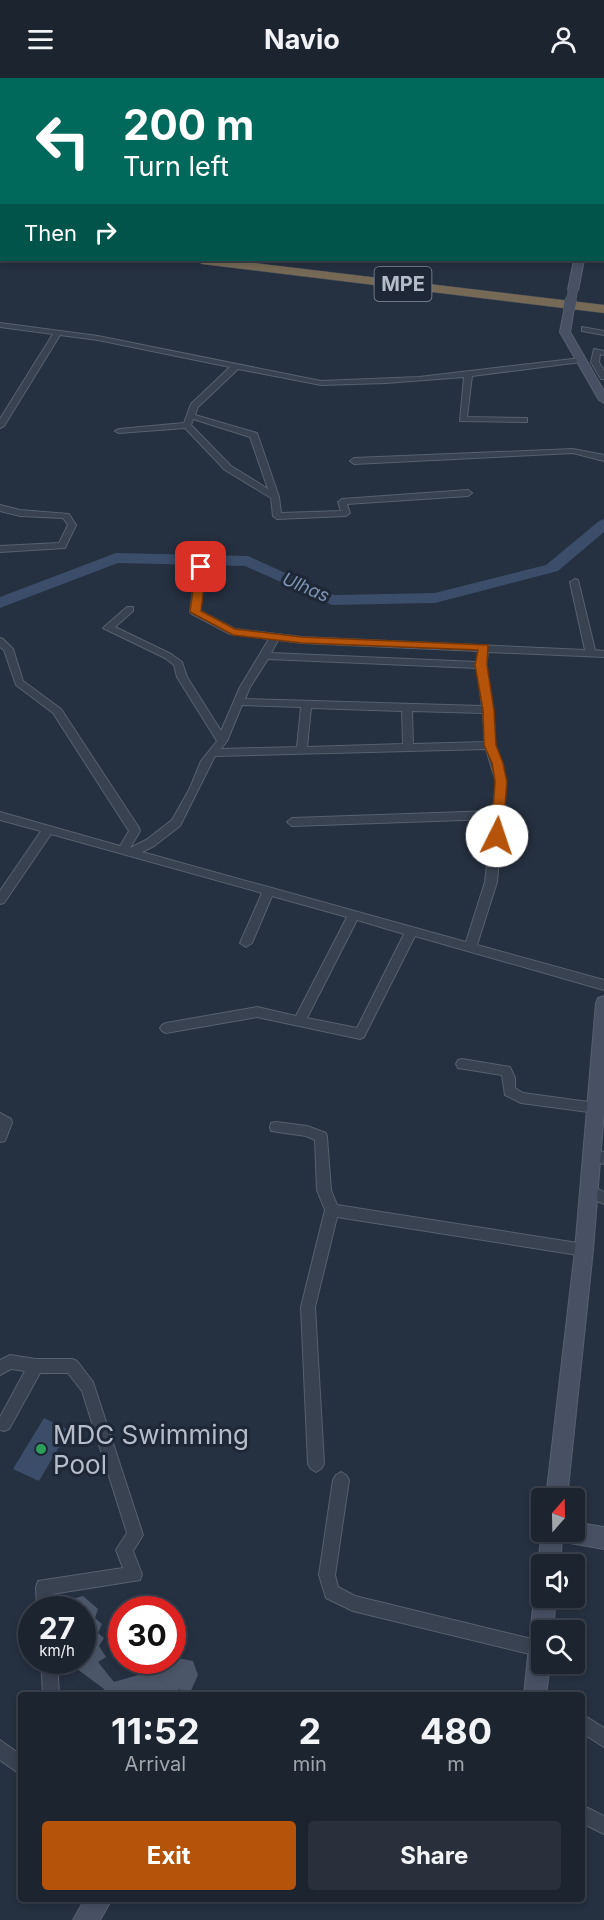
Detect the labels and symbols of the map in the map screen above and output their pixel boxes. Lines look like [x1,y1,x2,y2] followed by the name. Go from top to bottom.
[374,267,432,301] road number: MPE
[175,541,226,592] pin
[279,568,333,606] water label: Ulhas
[465,804,529,868] position arrow
[53,1419,249,1480] place label: MDC Swimming Pool
[34,1442,48,1456] marker: MDC Swimming Pool
[531,1488,585,1542] north arrow
[108,1596,186,1674] speed limit sign: 30

